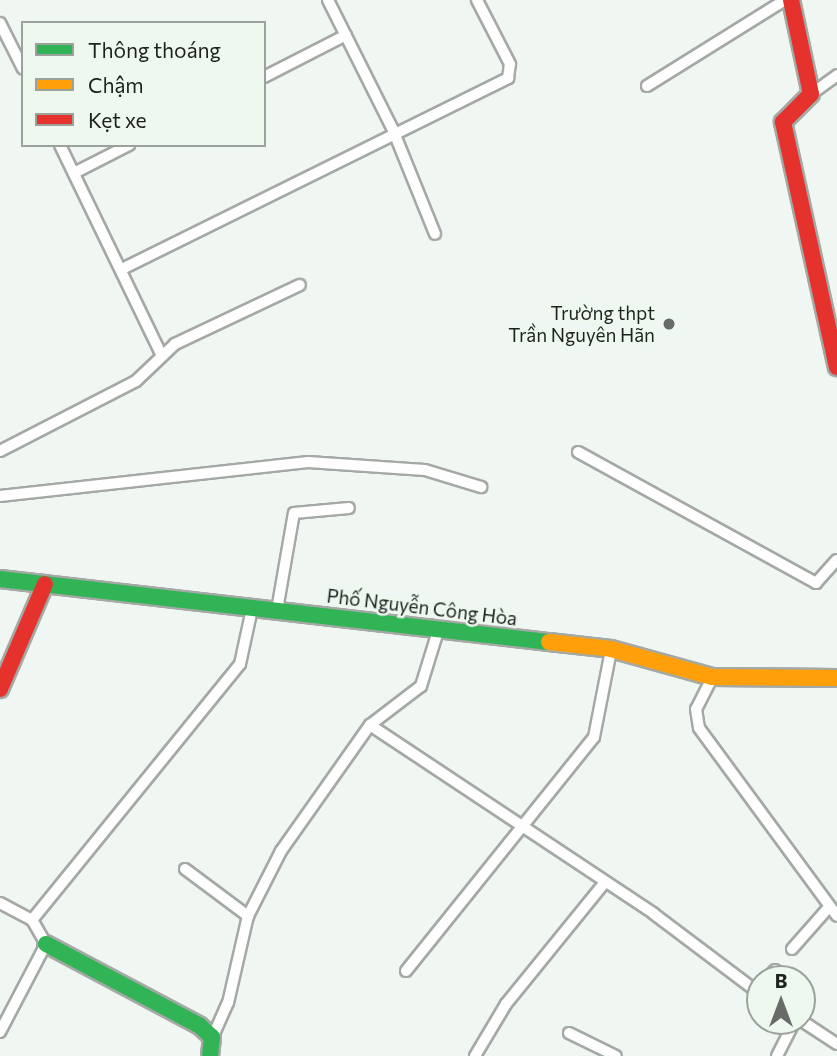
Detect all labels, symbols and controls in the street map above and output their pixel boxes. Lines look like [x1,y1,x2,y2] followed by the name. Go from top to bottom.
[21,21,266,147] legend
[88,37,221,62] text: Thông thoáng
[88,72,144,97] text: Chậm
[88,107,147,132] text: Kẹt xe
[508,302,655,346] place label: Trường thpt Trần Nguyên Hãn
[661,316,677,332] marker: Trường thpt Trần Nguyên Hãn
[325,584,519,630] street label: Phố Nguyễn Công Hòa
[746,965,816,1035] north arrow
[775,969,787,992] text: B

